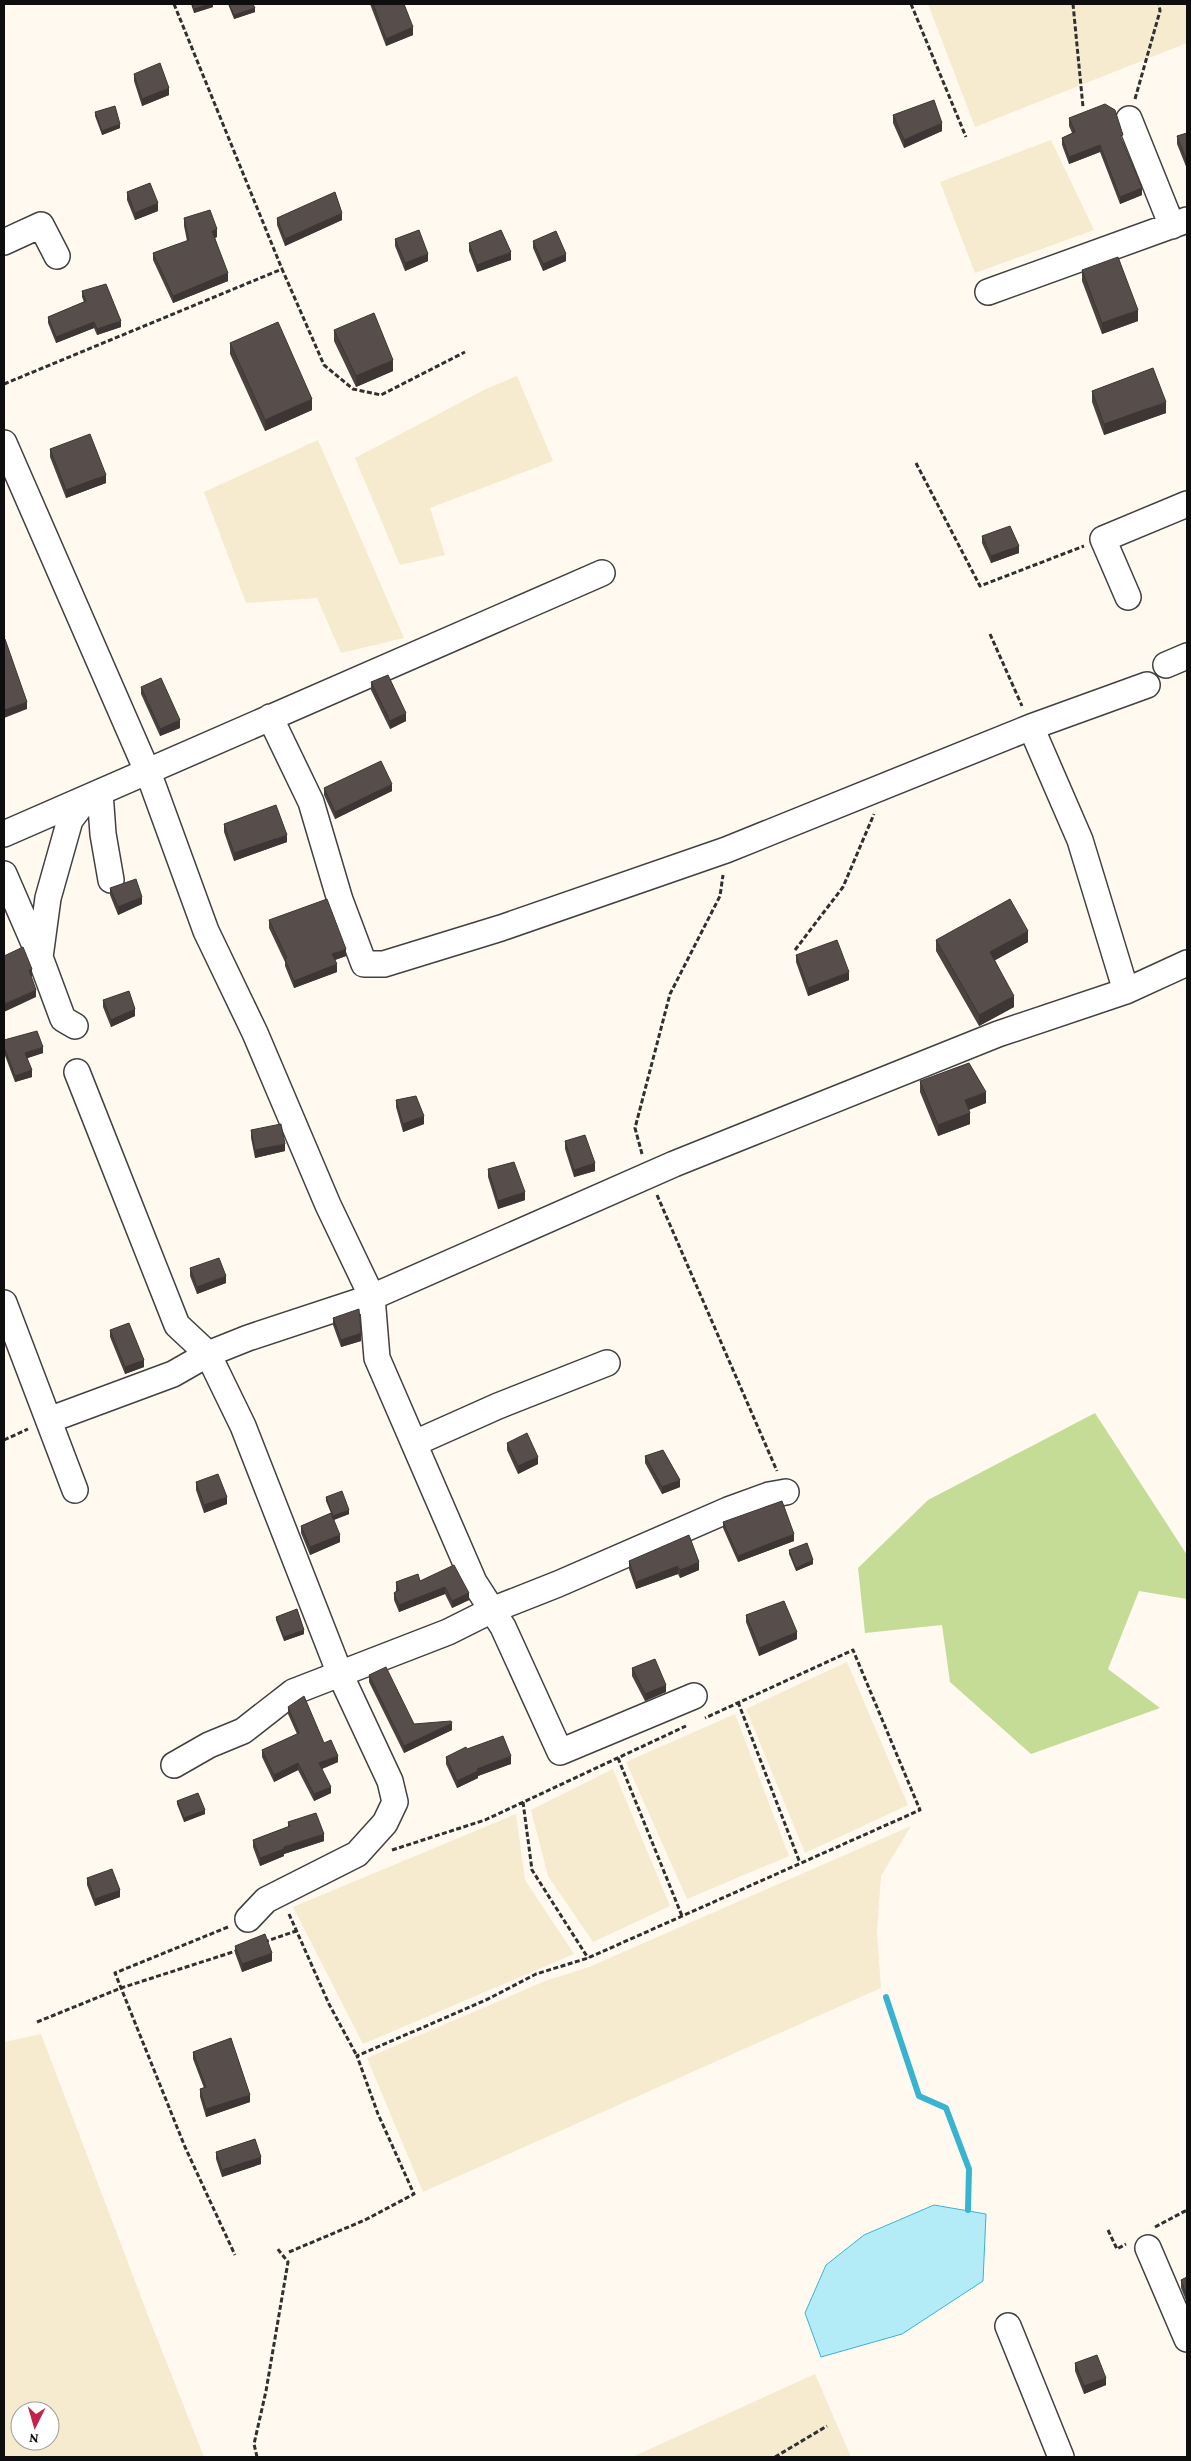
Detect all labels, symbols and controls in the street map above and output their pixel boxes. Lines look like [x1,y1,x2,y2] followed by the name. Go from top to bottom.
[10,2401,60,2451] north arrow
[28,2431,39,2447] text: N

